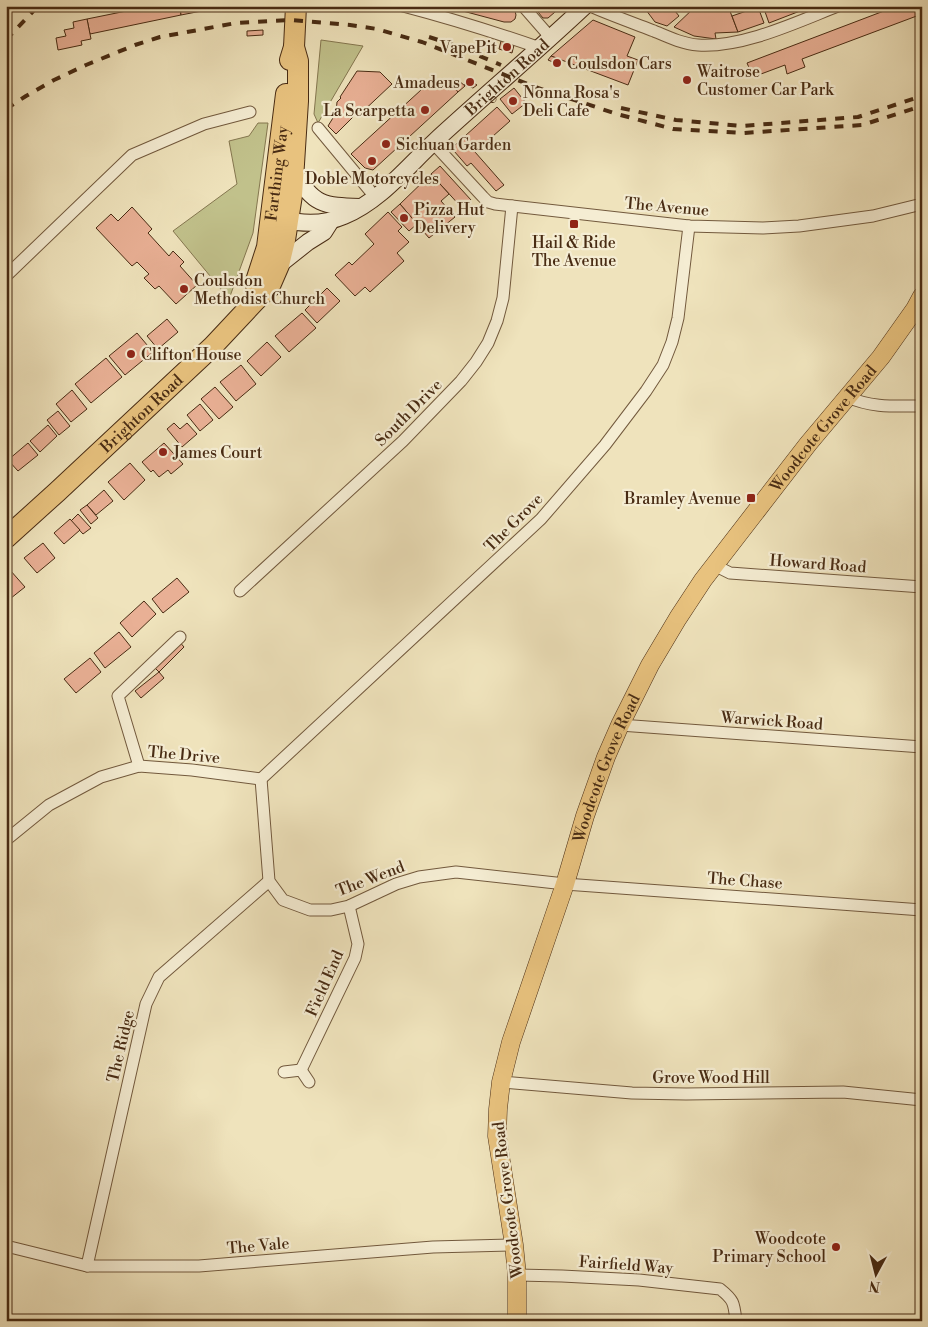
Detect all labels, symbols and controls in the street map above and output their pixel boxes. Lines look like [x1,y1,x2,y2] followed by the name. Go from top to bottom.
[460,35,554,121] street label: Brighton Road
[439,38,497,58] place label: VapePit
[501,41,513,53] marker: VapePit
[567,54,672,74] place label: Coulsdon Cars
[551,57,563,69] marker: Coulsdon Cars
[696,62,835,100] place label: Waitrose Customer Car Park
[393,73,460,93] place label: Amadeus
[681,74,693,86] marker: Waitrose Customer Car Park
[464,76,476,88] marker: Amadeus
[523,83,620,121] place label: Nonna Rosa's Deli Cafe
[507,95,519,107] marker: Nonna Rosa's Deli Cafe
[323,101,416,121] place label: La Scarpetta
[419,104,431,116] marker: La Scarpetta
[261,124,293,222] street label: Farthing Way
[396,135,512,155] place label: Sichuan Garden
[380,138,392,150] marker: Sichuan Garden
[366,155,378,167] marker: Doble Motorcycles
[305,169,439,189] place label: Doble Motorcycles
[624,193,710,221] street label: The Avenue
[414,200,485,238] place label: Pizza Hut Delivery
[398,212,410,224] marker: Pizza Hut Delivery
[568,218,580,230] marker: Hail & Ride The Avenue
[532,233,616,271] place label: Hail & Ride The Avenue
[194,271,325,309] place label: Coulsdon Methodist Church
[178,283,190,295] marker: Coulsdon Methodist Church
[141,345,242,365] place label: Clifton House
[125,348,137,360] marker: Clifton House
[765,361,881,497] street label: Woodcote Grove Road
[96,370,187,458] street label: Brighton Road
[371,375,446,450] street label: South Drive
[172,443,263,463] place label: James Court
[157,446,169,458] marker: James Court
[480,489,547,556] street label: The Grove
[623,489,741,509] place label: Bramley Avenue
[745,492,757,504] marker: Bramley Avenue
[769,551,867,577] street label: Howard Road
[569,691,645,846] street label: Woodcote Grove Road
[719,707,824,735] street label: Warwick Road
[147,742,221,768] street label: The Drive
[333,857,408,901] street label: The Wend
[707,868,783,894] street label: The Chase
[301,947,348,1020] street label: Field End
[103,1008,139,1084] street label: The Ridge
[652,1068,770,1088] street label: Grove Wood Hill
[488,1120,528,1280] street label: Woodcote Grove Road
[712,1229,826,1267] place label: Woodcote Primary School
[226,1233,290,1259] street label: The Vale
[830,1241,842,1253] marker: Woodcote Primary School
[850,1250,900,1300] north arrow
[578,1252,674,1278] street label: Fairfield Way
[868,1276,881,1296] text: N

